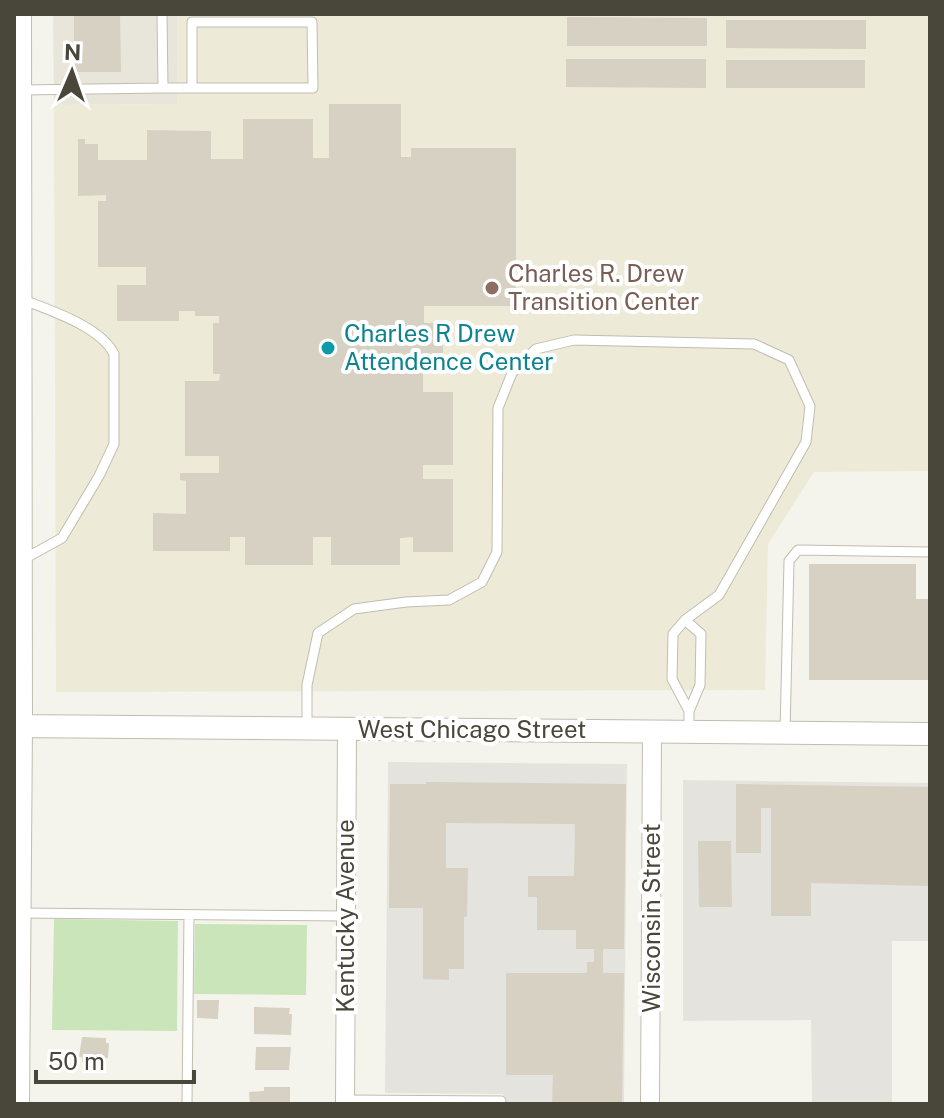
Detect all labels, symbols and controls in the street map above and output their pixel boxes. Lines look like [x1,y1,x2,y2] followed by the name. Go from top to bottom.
[32,32,112,112] north arrow
[64,39,82,65] text: N
[508,259,699,315] place label: Charles R. Drew Transition Center
[483,279,501,297] marker: Charles R. Drew Transition Center
[344,319,554,375] place label: Charles R Drew Attendence Center
[319,339,337,357] marker: Charles R Drew Attendence Center
[358,715,586,743] street label: West Chicago Street
[331,819,359,1013] street label: Kentucky Avenue
[637,823,665,1013] street label: Wisconsin Street
[36,1034,194,1084] scale bar
[48,1047,105,1075] text: 50 m

